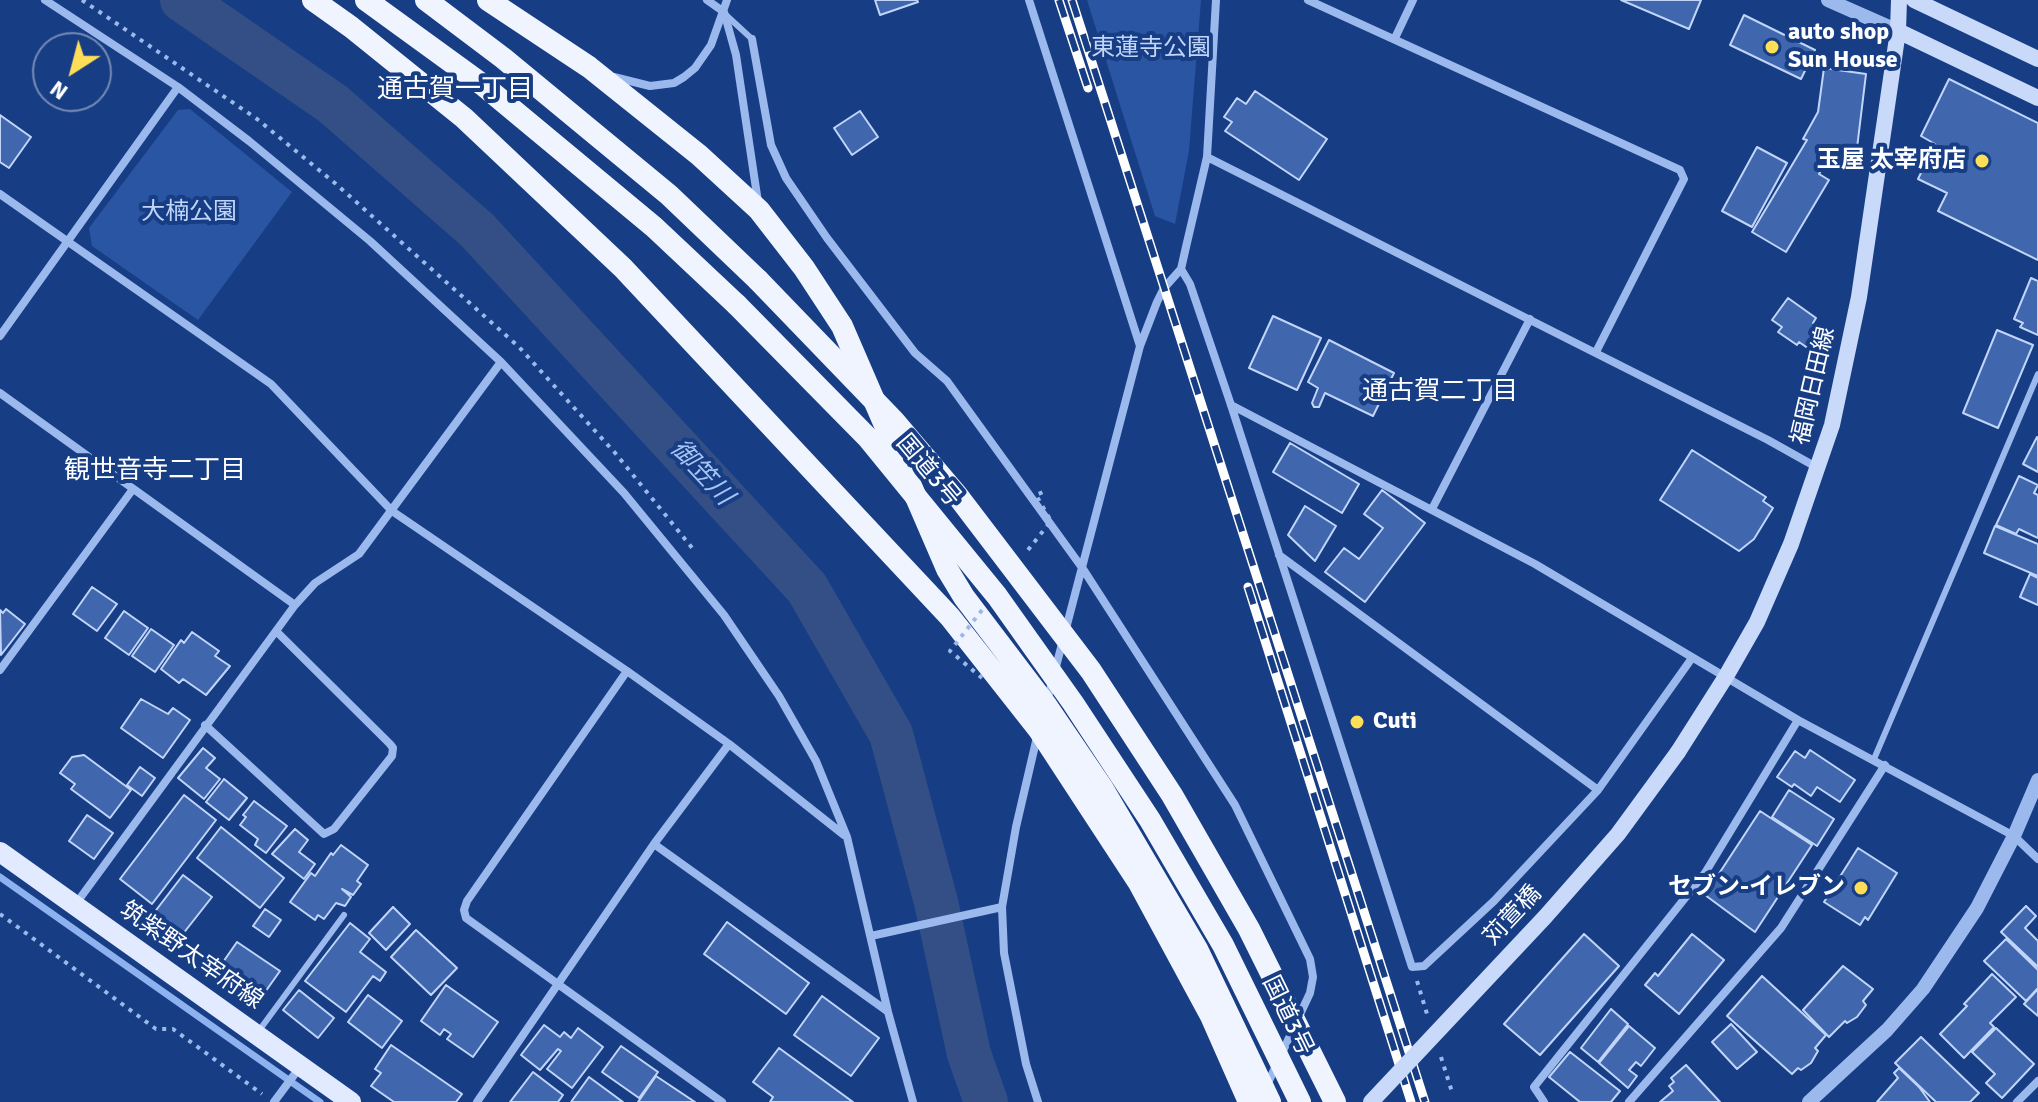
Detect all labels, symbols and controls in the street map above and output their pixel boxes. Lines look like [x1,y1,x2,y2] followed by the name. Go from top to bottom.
[1788,19,1898,75] place label: auto shop Sun House
[32,32,112,112] north arrow
[1091,35,1211,63] park label: 東蓮寺公園
[1763,38,1781,56] marker: auto shop Sun House
[377,74,533,106] district label: 通古賀一丁目
[45,75,73,106] text: N
[1817,147,1966,175] place label: 玉屋 太宰府店
[1973,152,1991,170] marker: 玉屋 太宰府店
[141,199,237,227] park label: 大楠公園
[1786,324,1842,448] street label: 福岡日田線
[1362,376,1518,408] district label: 通古賀二丁目
[890,429,966,513] street label: 国道3号
[663,434,739,512] water label: 御笠川
[64,455,246,487] district label: 観世音寺二丁目
[1373,708,1417,736] place label: Cuti
[1348,713,1366,731] marker: Cuti
[1668,874,1845,902] place label: セブン-イレブン
[1852,879,1870,897] marker: セブン-イレブン
[1478,880,1548,952] street label: 苅萱橋
[114,896,268,1016] street label: 筑紫野太宰府線
[1255,972,1319,1060] street label: 国道3号

